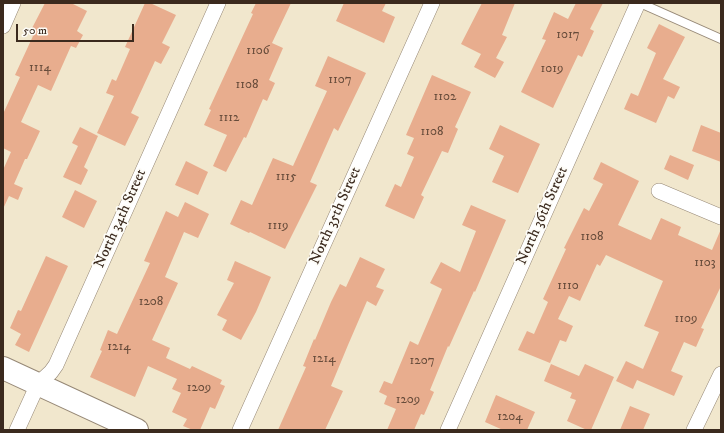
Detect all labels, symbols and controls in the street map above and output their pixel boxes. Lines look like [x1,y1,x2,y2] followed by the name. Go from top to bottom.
[18,16,136,42] scale bar
[23,23,47,38] text: 50 m
[556,27,580,43] house number: 1017
[246,43,270,59] house number: 1106
[29,60,51,76] house number: 1114
[541,61,563,77] house number: 1019
[328,72,352,88] house number: 1107
[235,77,259,93] house number: 1108
[434,89,456,105] house number: 1102
[219,110,239,126] house number: 1112
[420,124,444,140] house number: 1108
[306,164,366,268] street label: North 35th Street
[513,164,573,268] street label: North 36th Street
[91,167,151,271] street label: North 34th Street
[276,169,296,185] house number: 1115
[268,218,288,234] house number: 1119
[580,229,604,245] house number: 1108
[694,255,716,271] house number: 1103
[557,278,579,294] house number: 1110
[139,294,163,310] house number: 1208
[675,311,697,327] house number: 1109
[107,339,131,355] house number: 1214
[312,351,336,367] house number: 1214
[409,353,435,369] house number: 1207
[187,380,211,396] house number: 1209
[396,392,420,408] house number: 1209
[497,409,523,425] house number: 1204

